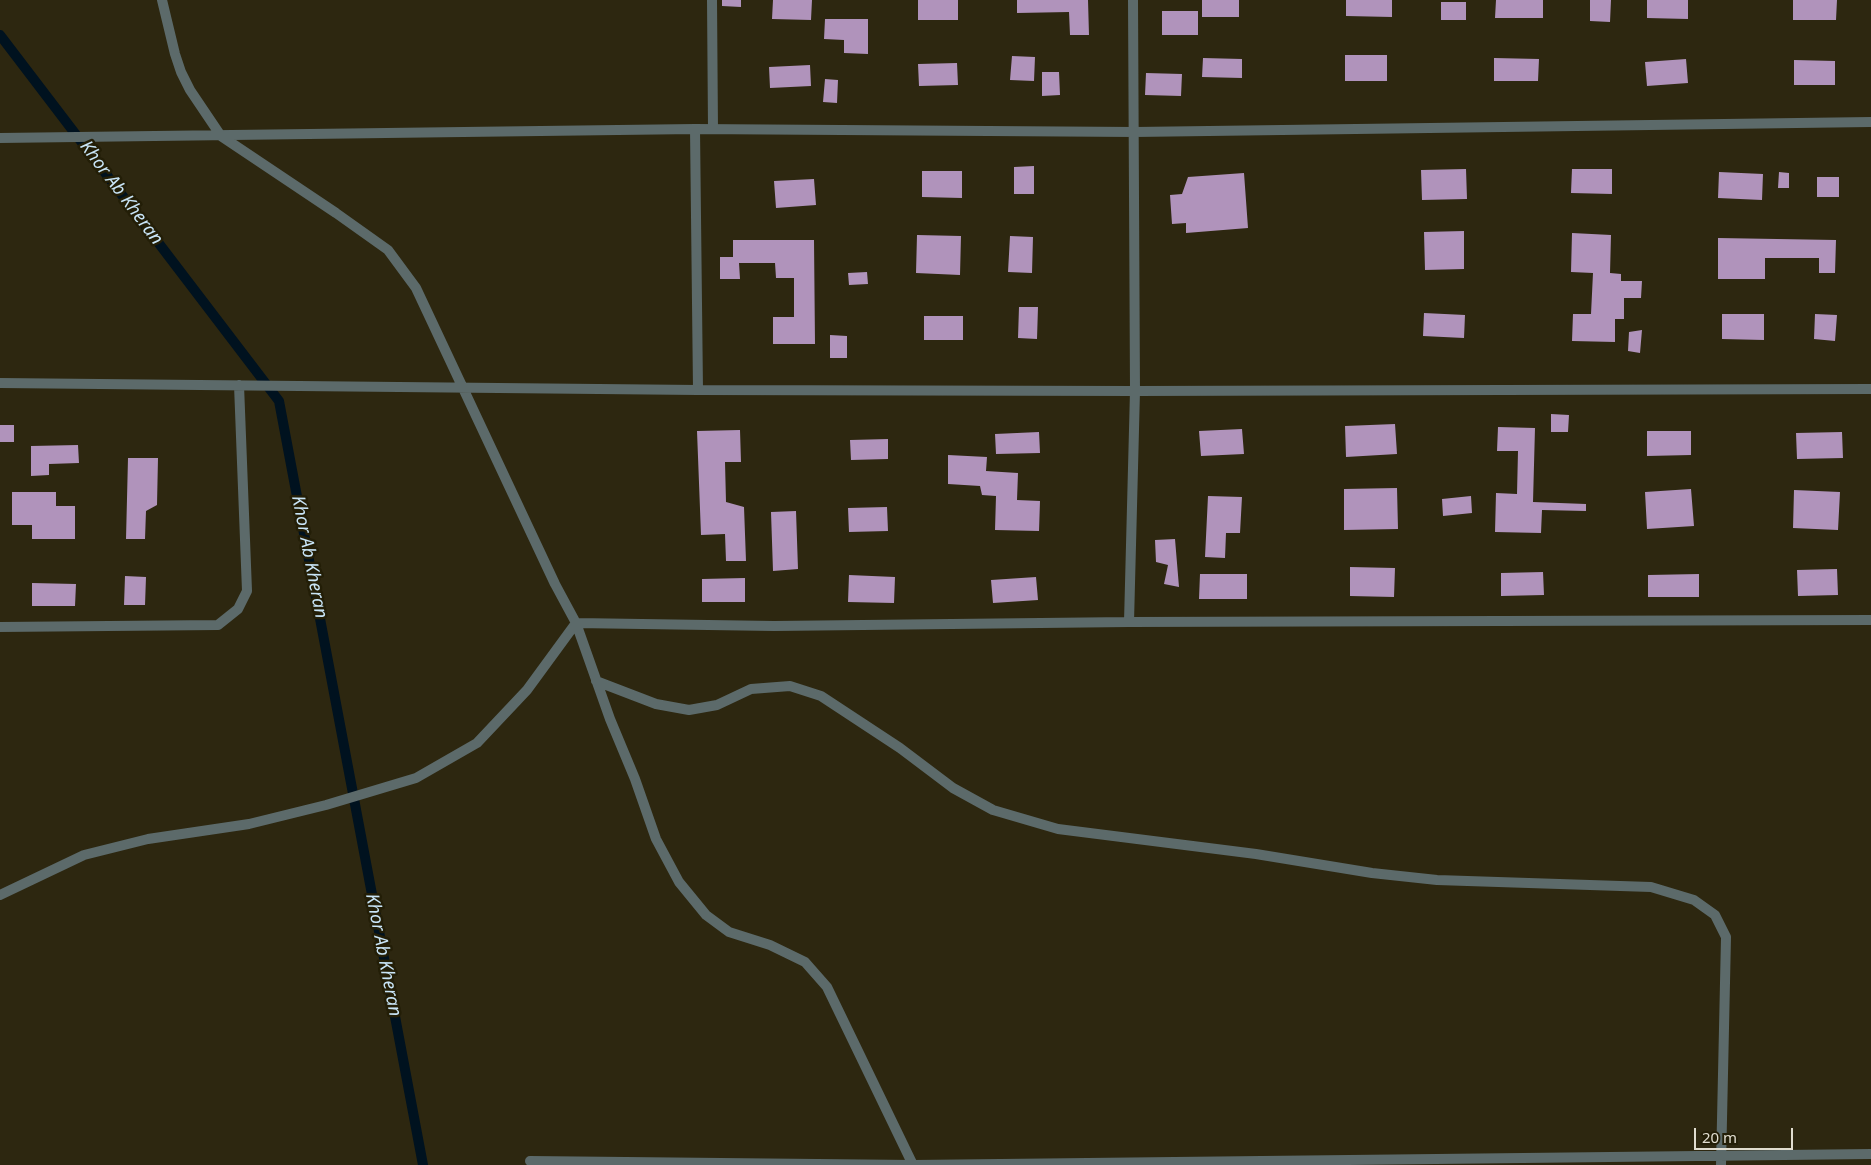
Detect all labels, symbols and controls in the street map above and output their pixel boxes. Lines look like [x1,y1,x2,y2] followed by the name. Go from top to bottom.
[75,137,167,249] water label: Khor Ab Kheran
[287,494,331,620] water label: Khor Ab Kheran
[361,892,405,1018] water label: Khor Ab Kheran
[1696,1118,1795,1150] scale bar
[1702,1127,1737,1147] text: 20 m

